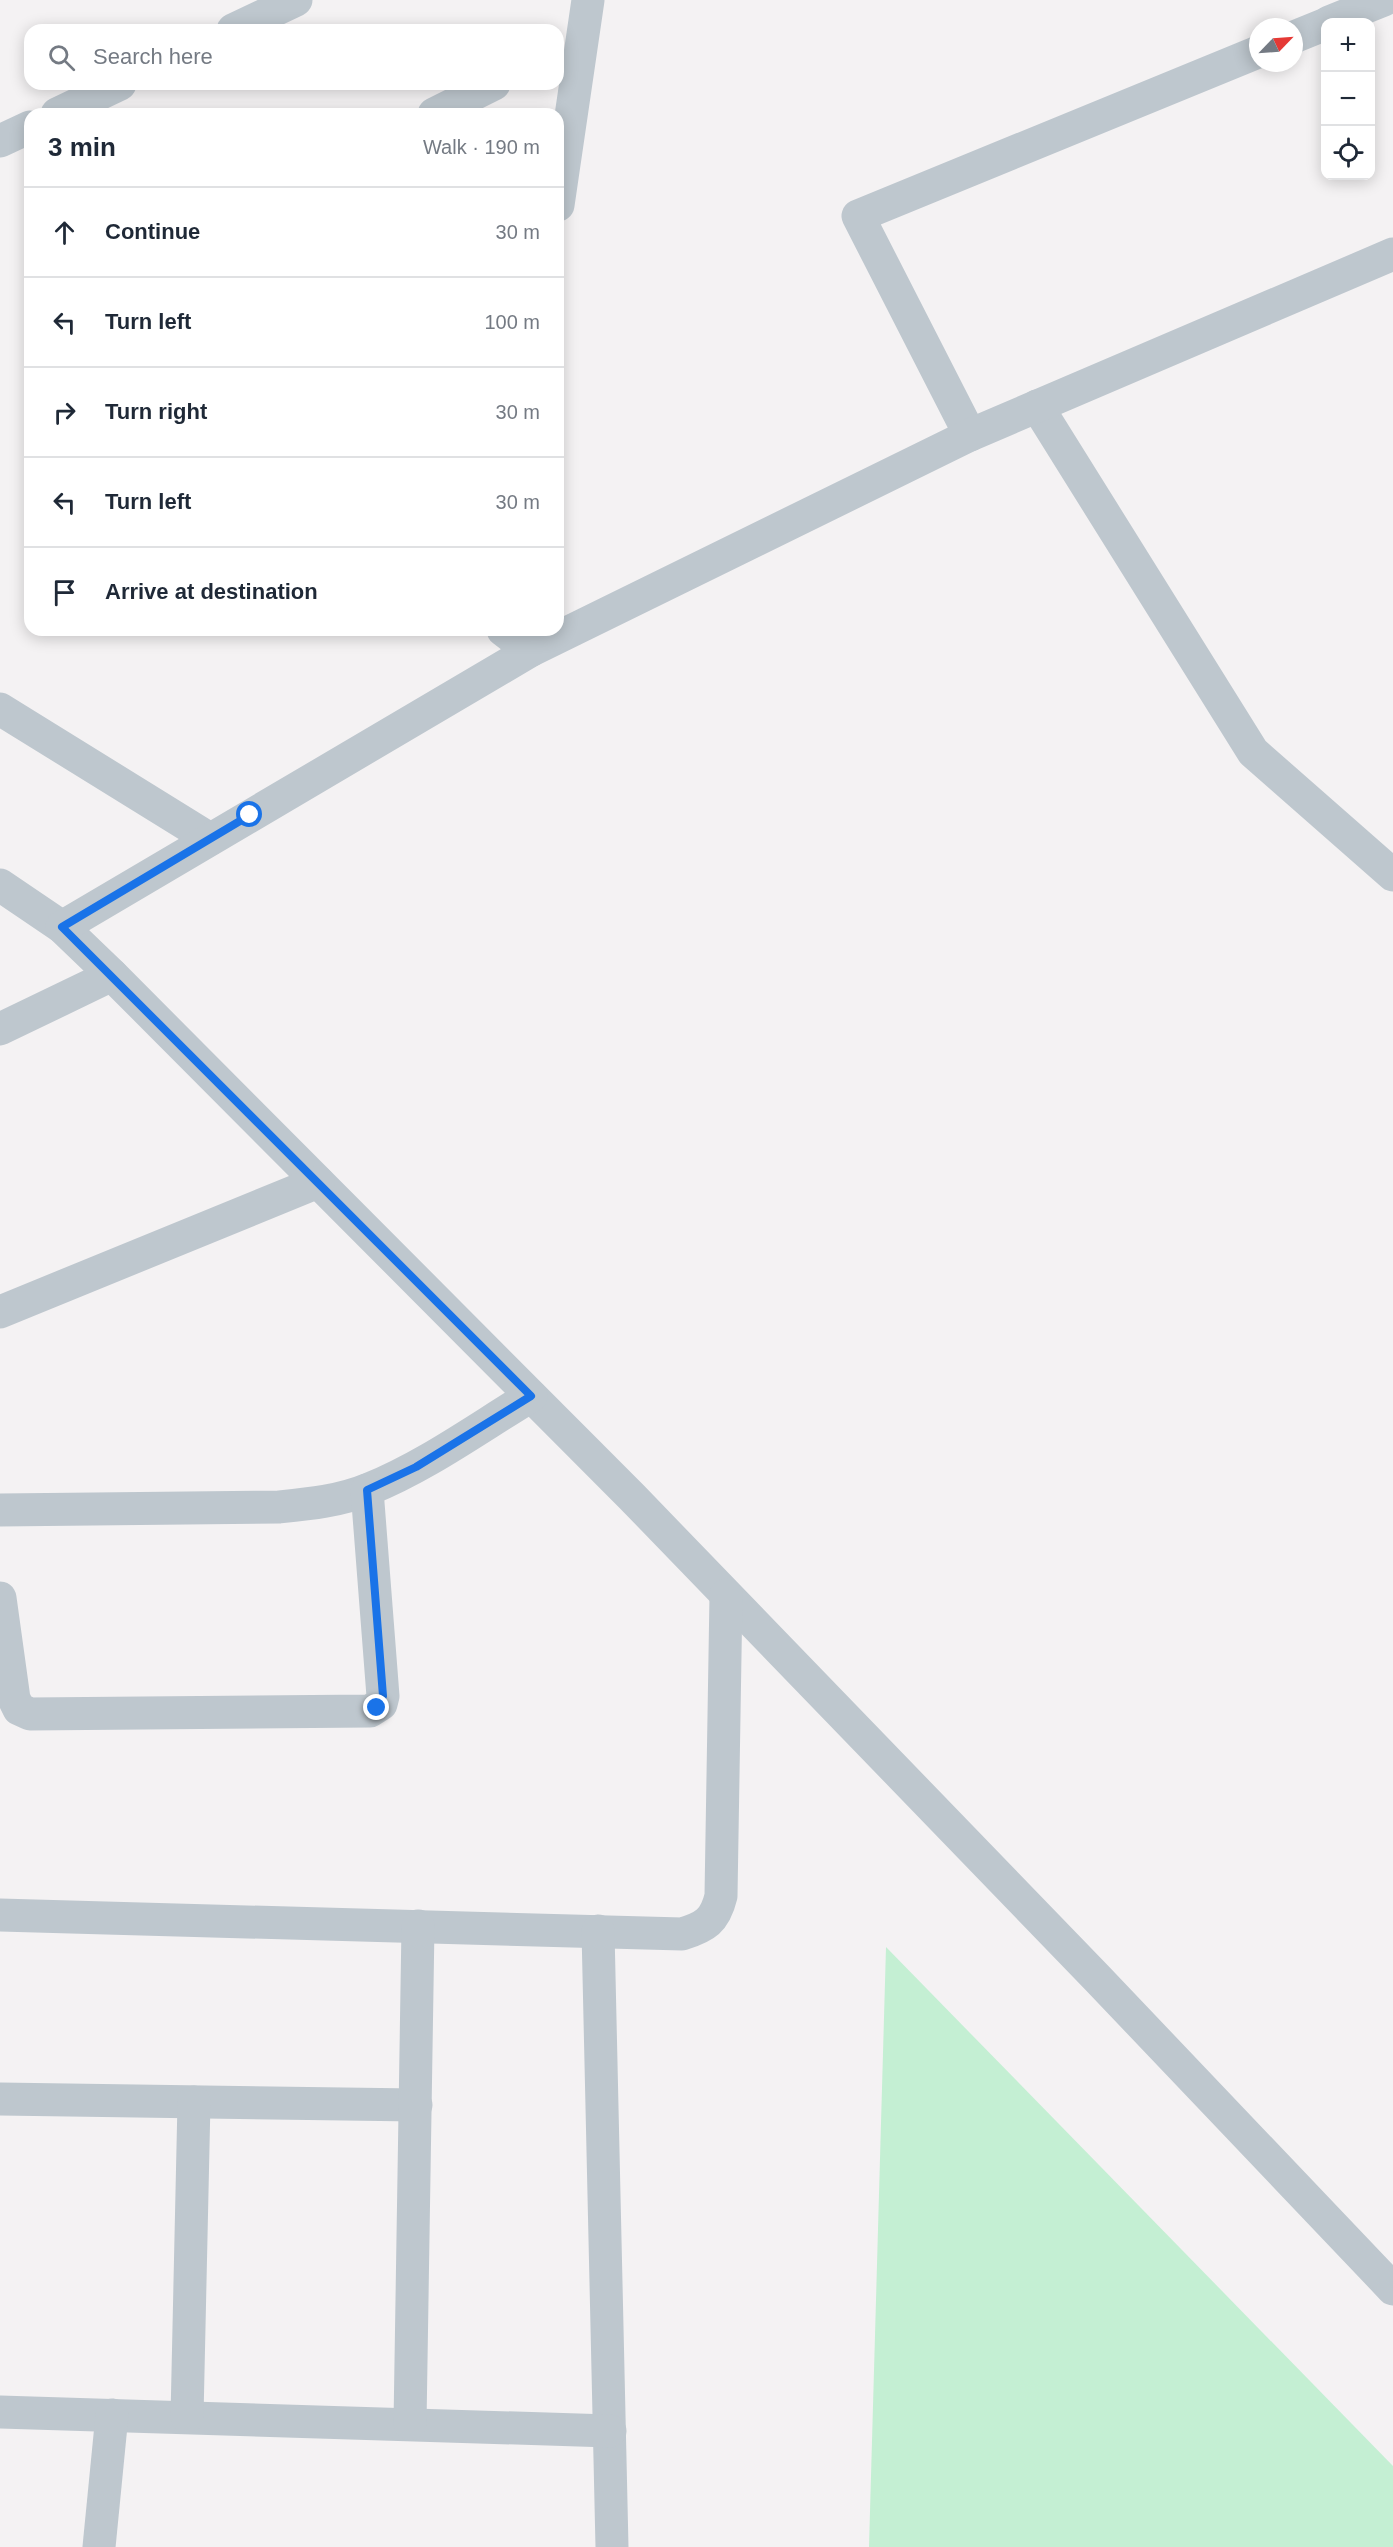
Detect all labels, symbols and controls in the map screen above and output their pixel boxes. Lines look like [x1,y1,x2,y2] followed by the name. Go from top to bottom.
[1249,18,1303,72] north arrow
[1321,18,1375,180] map controls
[1321,18,1375,72] button: +
[24,24,564,90] search box
[45,41,78,74] icon: search
[93,44,213,69] text: Search here
[1321,72,1375,126] button: −
[1321,126,1375,180] button: locate
[48,132,116,162] text: 3 min
[423,136,540,158] text: Walk · 190 m
[48,216,81,249] icon: ahead
[105,219,200,244] text: Continue
[496,221,540,243] text: 30 m
[48,306,81,339] icon: left
[105,309,191,334] text: Turn left
[484,311,540,333] text: 100 m
[48,396,81,429] icon: right
[105,399,207,424] text: Turn right
[496,401,540,423] text: 30 m
[48,486,81,519] icon: left
[105,489,191,514] text: Turn left
[496,491,540,513] text: 30 m
[48,576,81,609] icon: arrive
[105,579,318,604] text: Arrive at destination
[236,801,262,827] route start
[363,1694,389,1720] route end

